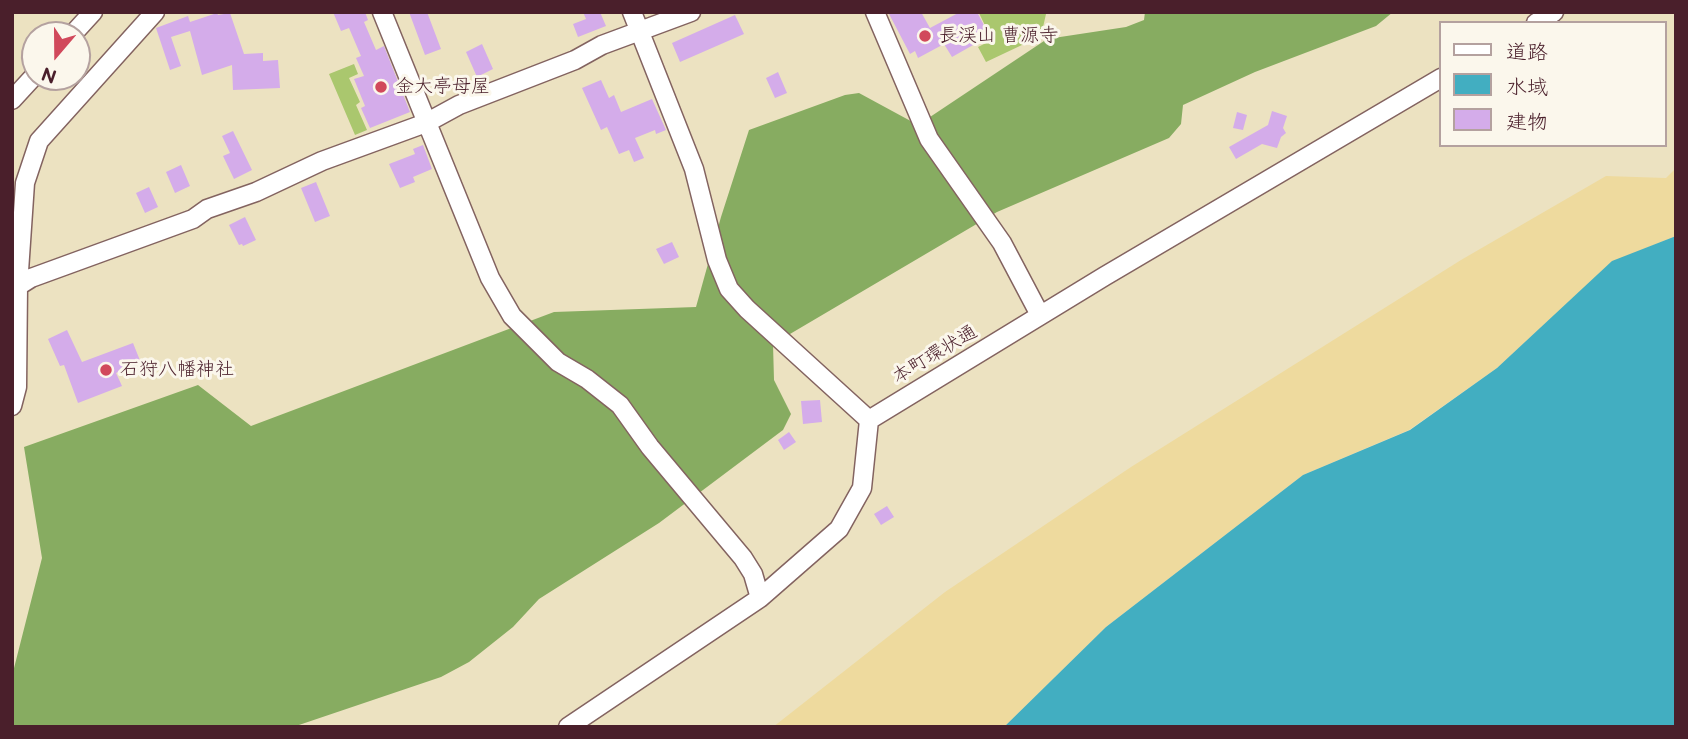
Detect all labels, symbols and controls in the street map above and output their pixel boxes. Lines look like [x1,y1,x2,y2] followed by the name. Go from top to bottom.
[21,21,91,91] north arrow
[1440,21,1667,147] legend
[939,25,1058,47] place label: 長渓山 曹源寺
[917,28,933,44] marker: 長渓山 曹源寺
[1506,40,1548,65] text: 道路
[39,61,60,88] text: N
[1506,75,1548,100] text: 水域
[395,76,490,98] place label: 金大亭母屋
[373,79,389,95] marker: 金大亭母屋
[1506,110,1548,135] text: 建物
[888,321,982,389] street label: 本町環状通
[120,359,234,381] place label: 石狩八幡神社
[98,362,114,378] marker: 石狩八幡神社

